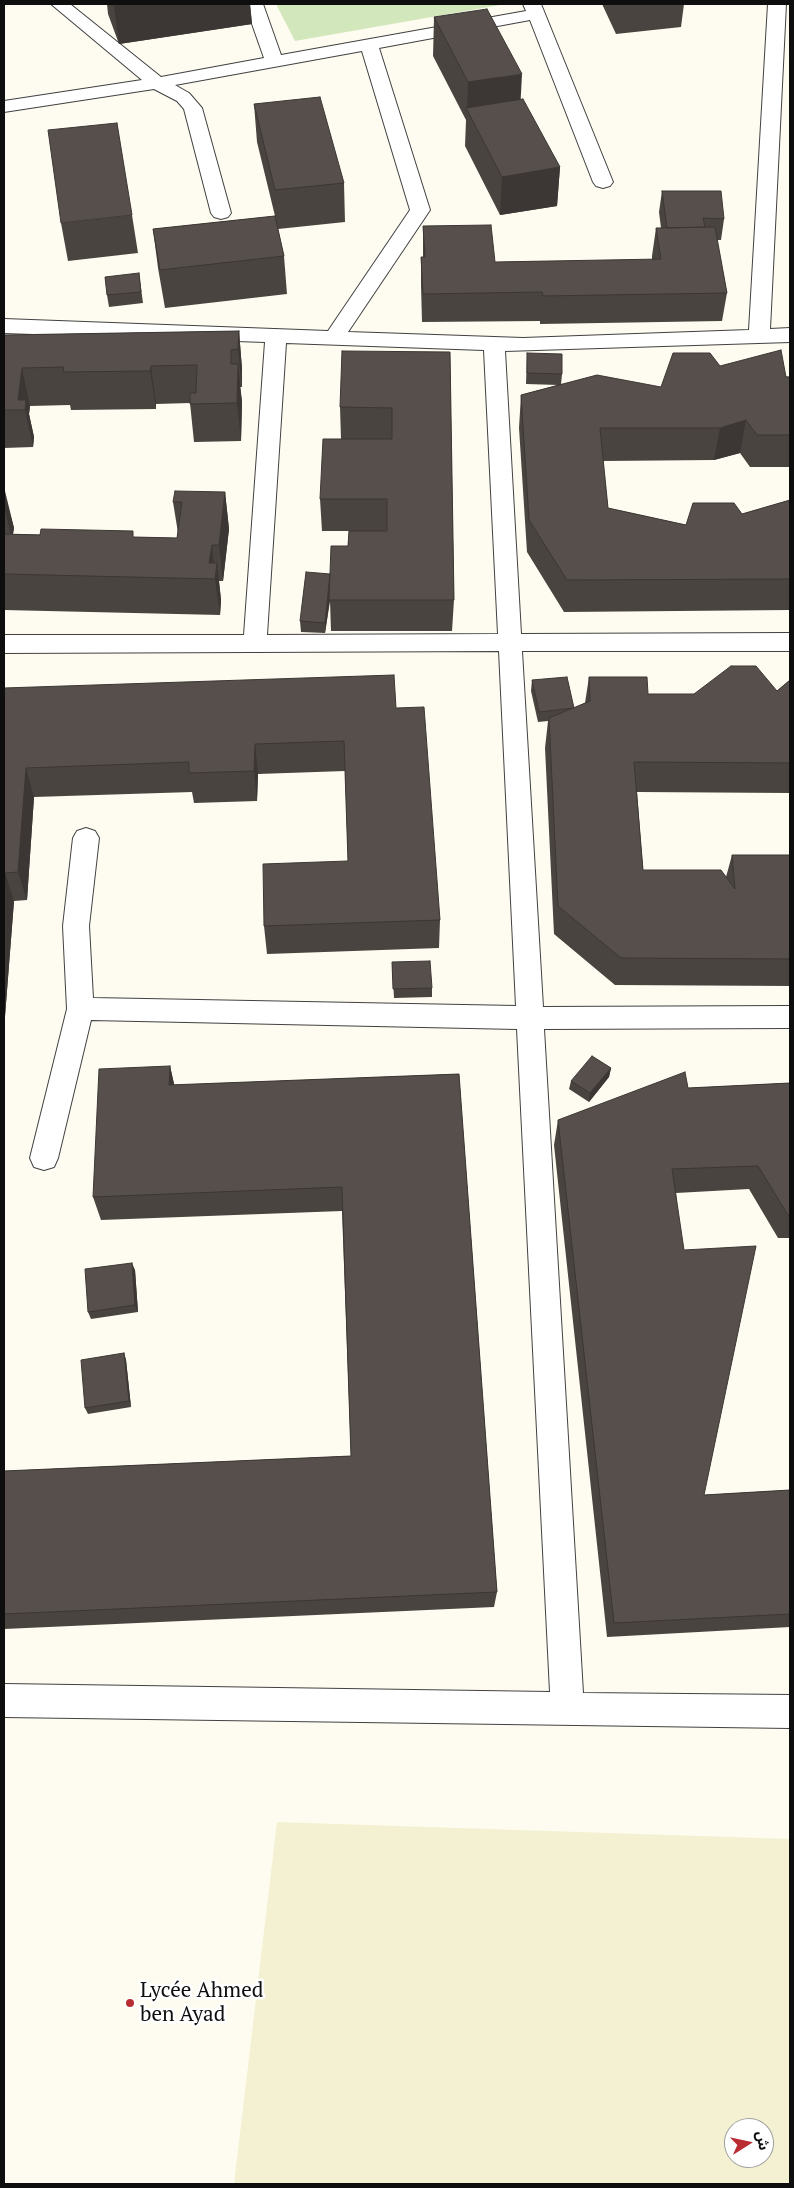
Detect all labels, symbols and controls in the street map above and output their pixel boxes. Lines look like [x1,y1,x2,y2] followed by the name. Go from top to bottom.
[140,1978,263,2028] place label: Lycée Ahmed ben Ayad
[124,1997,136,2009] marker: Lycée Ahmed ben Ayad
[724,2118,774,2168] north arrow
[752,2129,774,2152] text: ش

